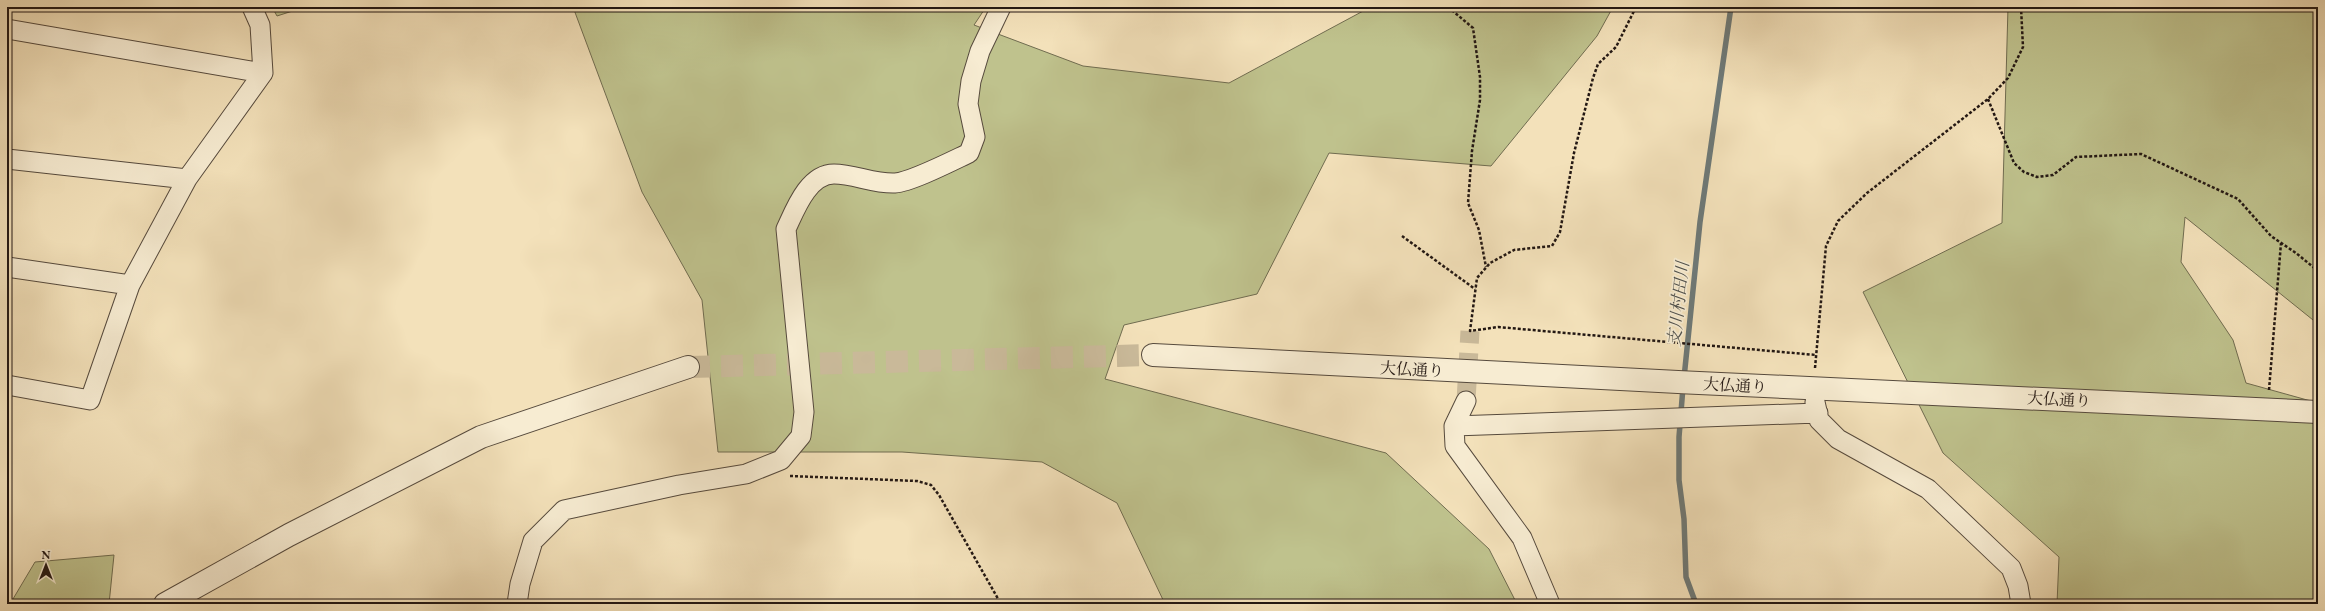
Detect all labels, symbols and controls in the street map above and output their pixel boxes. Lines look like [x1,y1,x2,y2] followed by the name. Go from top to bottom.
[1663,259,1694,347] water label: 支川村田川
[1379,357,1444,382] street label: 大仏通り
[1702,373,1767,398] street label: 大仏通り
[2026,387,2091,412] street label: 大仏通り
[26,545,66,585] north arrow
[42,548,51,562] text: N

